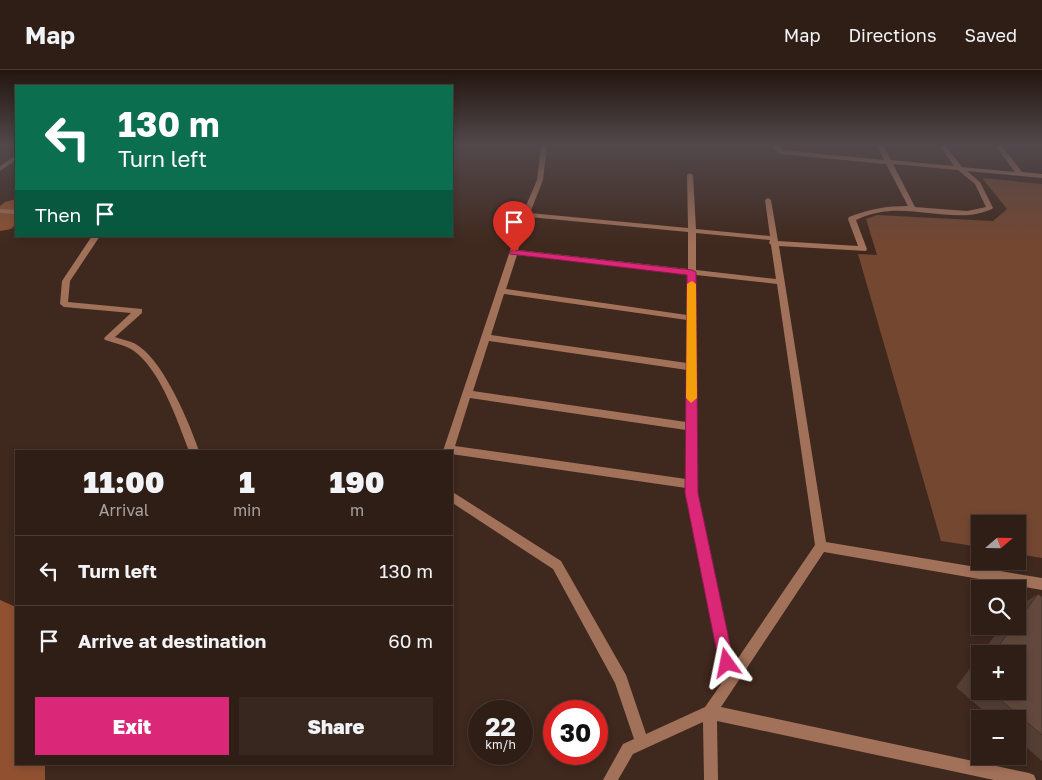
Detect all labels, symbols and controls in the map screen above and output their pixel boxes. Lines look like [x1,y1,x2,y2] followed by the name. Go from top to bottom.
[25,20,75,49] text: Map
[784,24,820,46] text: Map
[848,24,936,46] text: Directions
[964,24,1017,46] text: Saved
[118,103,220,145] text: 130 m
[35,105,100,170] icon: left
[118,145,207,172] text: Turn left
[91,200,119,228] icon: arrive
[493,201,535,252] pin
[35,203,81,226] text: Then
[500,208,528,236] icon: arrive
[83,464,165,500] text: 11:00
[239,464,255,500] text: 1
[330,464,385,500] text: 190
[99,500,149,520] text: Arrival
[233,500,261,520] text: min
[350,500,364,520] text: m
[971,515,1026,570] north arrow
[971,515,1026,765] map controls
[35,557,63,585] icon: left
[78,559,157,582] text: Turn left
[379,559,433,582] text: 130 m
[971,580,1026,635] button: search
[35,627,63,655] icon: arrive
[78,629,266,652] text: Arrive at destination
[388,629,433,652] text: 60 m
[700,636,752,688] position arrow
[971,645,1026,700] button: +
[35,697,229,755] button: Exit
[239,697,433,755] button: Share
[543,700,608,765] speed limit sign: 30
[971,710,1026,765] button: −
[485,711,516,742] text: 22
[485,737,516,752] text: km/h

